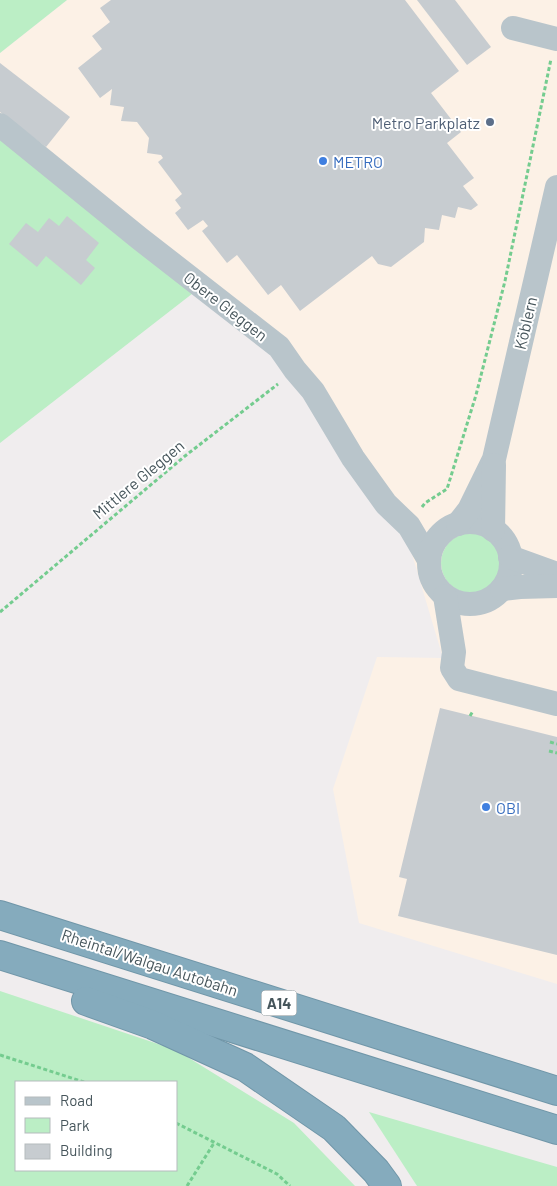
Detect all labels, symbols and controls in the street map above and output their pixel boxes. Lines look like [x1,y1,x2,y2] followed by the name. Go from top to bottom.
[372,113,480,132] place label: Metro Parkplatz
[484,116,496,128] marker: Metro Parkplatz
[333,152,383,171] place label: METRO
[317,155,329,167] marker: METRO
[180,267,272,345] street label: Obere Gleggen
[510,295,540,351] street label: Köblern
[89,435,187,523] street label: Mittlere Gleggen
[496,798,520,817] place label: OBI
[480,801,492,813] marker: OBI
[60,925,240,999] street label: Rheintal/Walgau Autobahn
[262,990,296,1016] road number: A14
[15,1081,178,1171] legend
[60,1091,93,1109] text: Road
[60,1116,90,1134] text: Park
[60,1141,113,1159] text: Building

